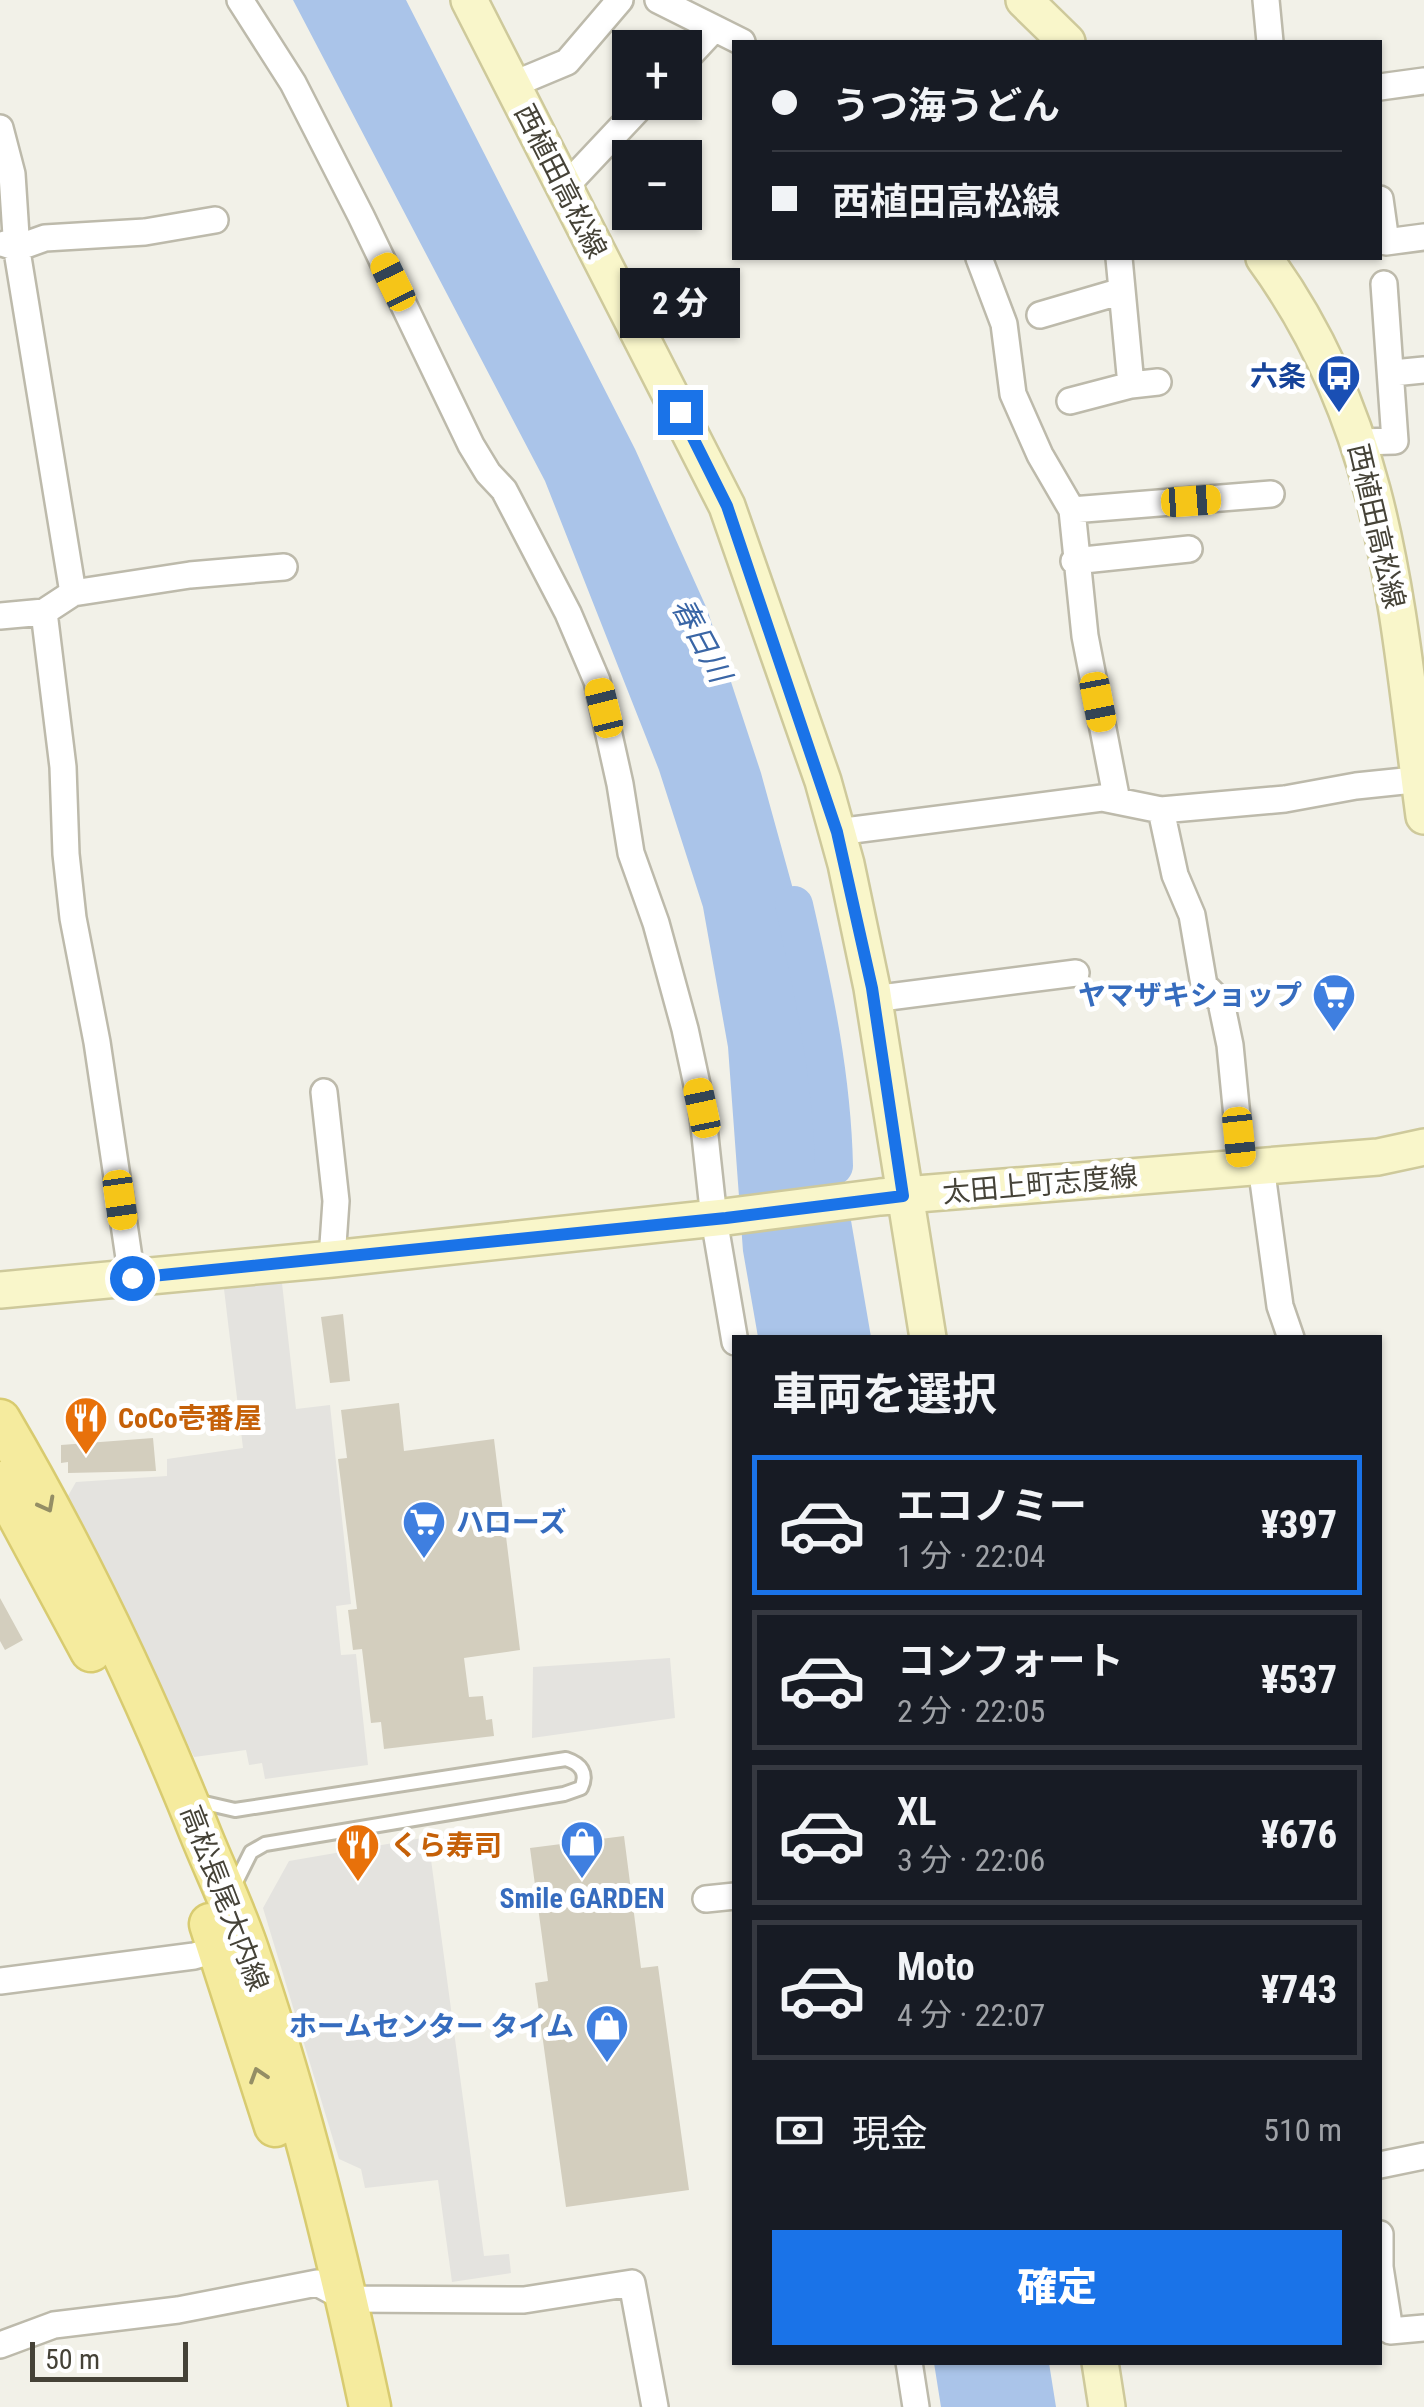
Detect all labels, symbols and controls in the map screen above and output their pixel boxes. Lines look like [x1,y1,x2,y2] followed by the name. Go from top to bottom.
[612,30,702,230] map controls
[612,30,702,120] button: +
[832,84,1060,128] text: うつ海うどん
[508,99,613,264] street label: 西植田高松線
[612,140,702,230] button: −
[832,180,1060,224] text: 西植田高松線
[366,248,420,316] car
[620,267,740,337] callout: 2 分
[652,284,708,322] text: 2 分
[1316,353,1362,414] bus stop icon: 六条
[1250,360,1306,393] place label: 六条
[658,390,703,435] route end
[1342,441,1411,612] street label: 西植田高松線
[1160,484,1222,518] car
[665,592,739,690] water label: 春日川
[1078,670,1118,734] car
[582,675,626,741] car
[1311,972,1357,1033] supermarket icon: ヤマザキショップ
[1078,979,1302,1012] place label: ヤマザキショップ
[681,1076,723,1140] car
[1221,1106,1257,1168] car
[941,1160,1139,1209] street label: 太田上町志度線
[101,1168,139,1232] car
[110,1256,155,1301] route start
[772,1368,997,1421] text: 車両を選択
[63,1395,109,1456] restaurant icon: CoCo壱番屋
[118,1402,262,1435] place label: CoCo壱番屋
[777,1480,867,1570] icon: car
[897,1484,1087,1528] text: エコノミー
[35,1494,54,1512] one-way arrow
[401,1499,447,1560] supermarket icon: ハローズ
[1261,1503,1337,1547] text: ¥397
[456,1506,567,1539] place label: ハローズ
[897,1537,1045,1575] text: 1 分 · 22:04
[777,1635,867,1725] icon: car
[897,1639,1124,1683] text: コンフォート
[1261,1658,1337,1702] text: ¥537
[897,1692,1045,1730] text: 2 分 · 22:05
[777,1790,867,1880] icon: car
[897,1790,936,1834] text: XL
[174,1801,275,1996] street label: 高松長尾大内線
[1261,1813,1337,1857] text: ¥676
[559,1819,605,1880] shop icon: Smile GARDEN
[335,1822,381,1883] restaurant icon: くら寿司
[390,1829,502,1862] place label: くら寿司
[897,1841,1045,1879] text: 3 分 · 22:06
[499,1882,665,1915] place label: Smile GARDEN
[777,1945,867,2035] icon: car
[897,1945,975,1989] text: Moto
[1261,1968,1337,2012] text: ¥743
[897,1996,1045,2034] text: 4 分 · 22:07
[584,2003,630,2064] shop icon: ホームセンター タイム
[289,2010,574,2043] place label: ホームセンター タイム
[250,2067,270,2084] one-way arrow
[772,2103,827,2158] icon: cash
[1263,2111,1342,2149] text: 510 m
[852,2112,928,2156] text: 現金
[772,2230,1342,2345] button: 確定
[30,2337,188,2382] scale bar
[45,2343,100,2376] text: 50 m

